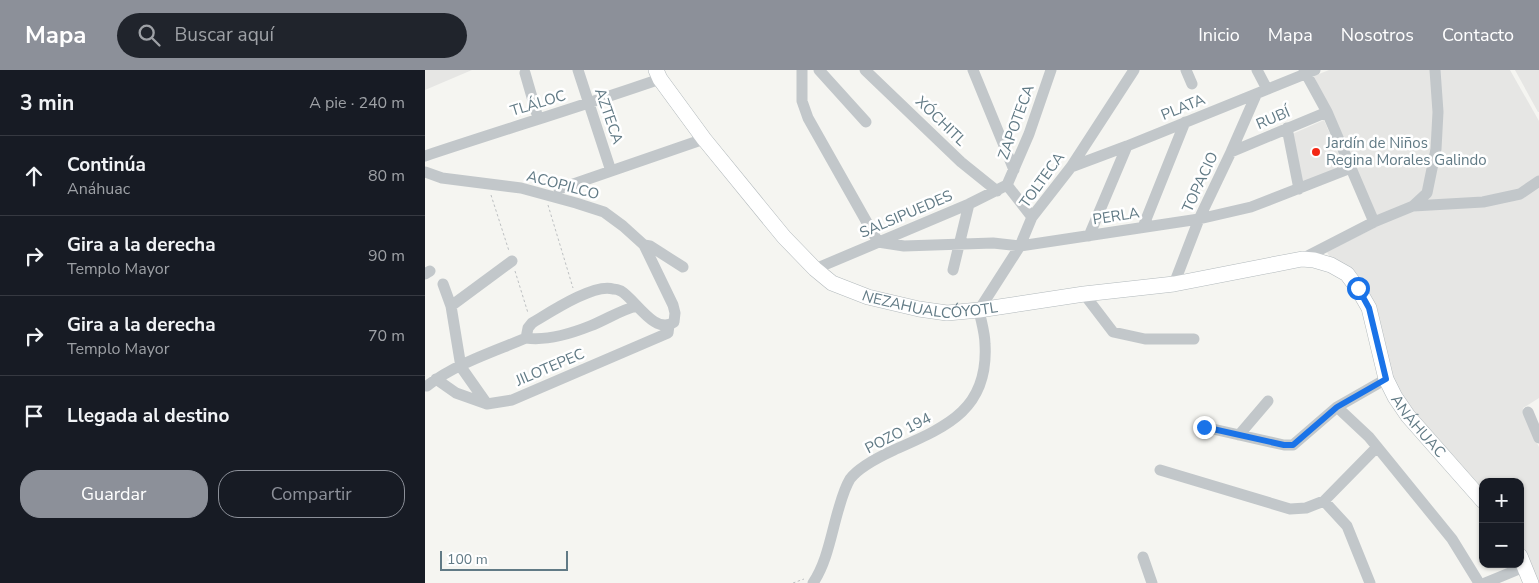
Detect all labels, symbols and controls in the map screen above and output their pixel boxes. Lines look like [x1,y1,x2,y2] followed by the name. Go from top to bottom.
[117,13,467,58] search box
[25,19,87,51] text: Mapa
[135,21,163,49] icon: search
[175,22,274,48] text: Buscar aquí
[1198,23,1240,47] text: Inicio
[1268,23,1313,47] text: Mapa
[1341,23,1414,47] text: Nosotros
[1442,23,1514,47] text: Contacto
[993,82,1039,162] street label: ZAPOTECA
[508,85,568,121] street label: TLÁLOC
[590,85,628,147] street label: AZTECA
[20,89,74,117] text: 3 min
[1158,89,1208,125] street label: PLATA
[911,91,971,150] street label: XÓCHITL
[309,92,405,114] text: A pie · 240 m
[1253,102,1294,134] street label: RUBÍ
[1325,133,1487,170] place label: Jardín de Niños Regina Morales Galindo
[1310,146,1322,158] marker: Jardín de Niños Regina Morales Galindo
[1015,148,1069,212] street label: TOLTECA
[1177,149,1223,215] street label: TOPACIO
[67,152,146,178] text: Continúa
[20,162,48,190] icon: ahead
[368,165,405,187] text: 80 m
[525,166,601,204] street label: ACOPILCO
[67,178,130,200] text: Anáhuac
[856,185,956,243] street label: SALSIPUEDES
[1091,202,1141,230] street label: PERLA
[67,232,216,258] text: Gira a la derecha
[20,242,48,270] icon: right
[368,245,405,267] text: 90 m
[67,258,169,280] text: Templo Mayor
[1347,277,1370,300] route start
[859,286,999,323] street label: NEZAHUALCÓYOTL
[67,312,216,338] text: Gira a la derecha
[20,322,48,350] icon: right
[368,325,405,347] text: 70 m
[67,338,169,360] text: Templo Mayor
[511,343,588,391] street label: JILOTEPEC
[1386,391,1450,462] street label: ANÁHUAC
[20,402,48,430] icon: arrive
[67,403,229,429] text: Llegada al destino
[862,408,934,458] street label: POZO 194
[1193,416,1216,439] route end
[20,470,208,518] button: Guardar
[218,470,405,518] button: Compartir
[1479,478,1524,568] map controls
[1479,478,1524,523] button: +
[1479,523,1524,568] button: −
[440,548,567,571] scale bar
[447,550,488,569] text: 100 m

